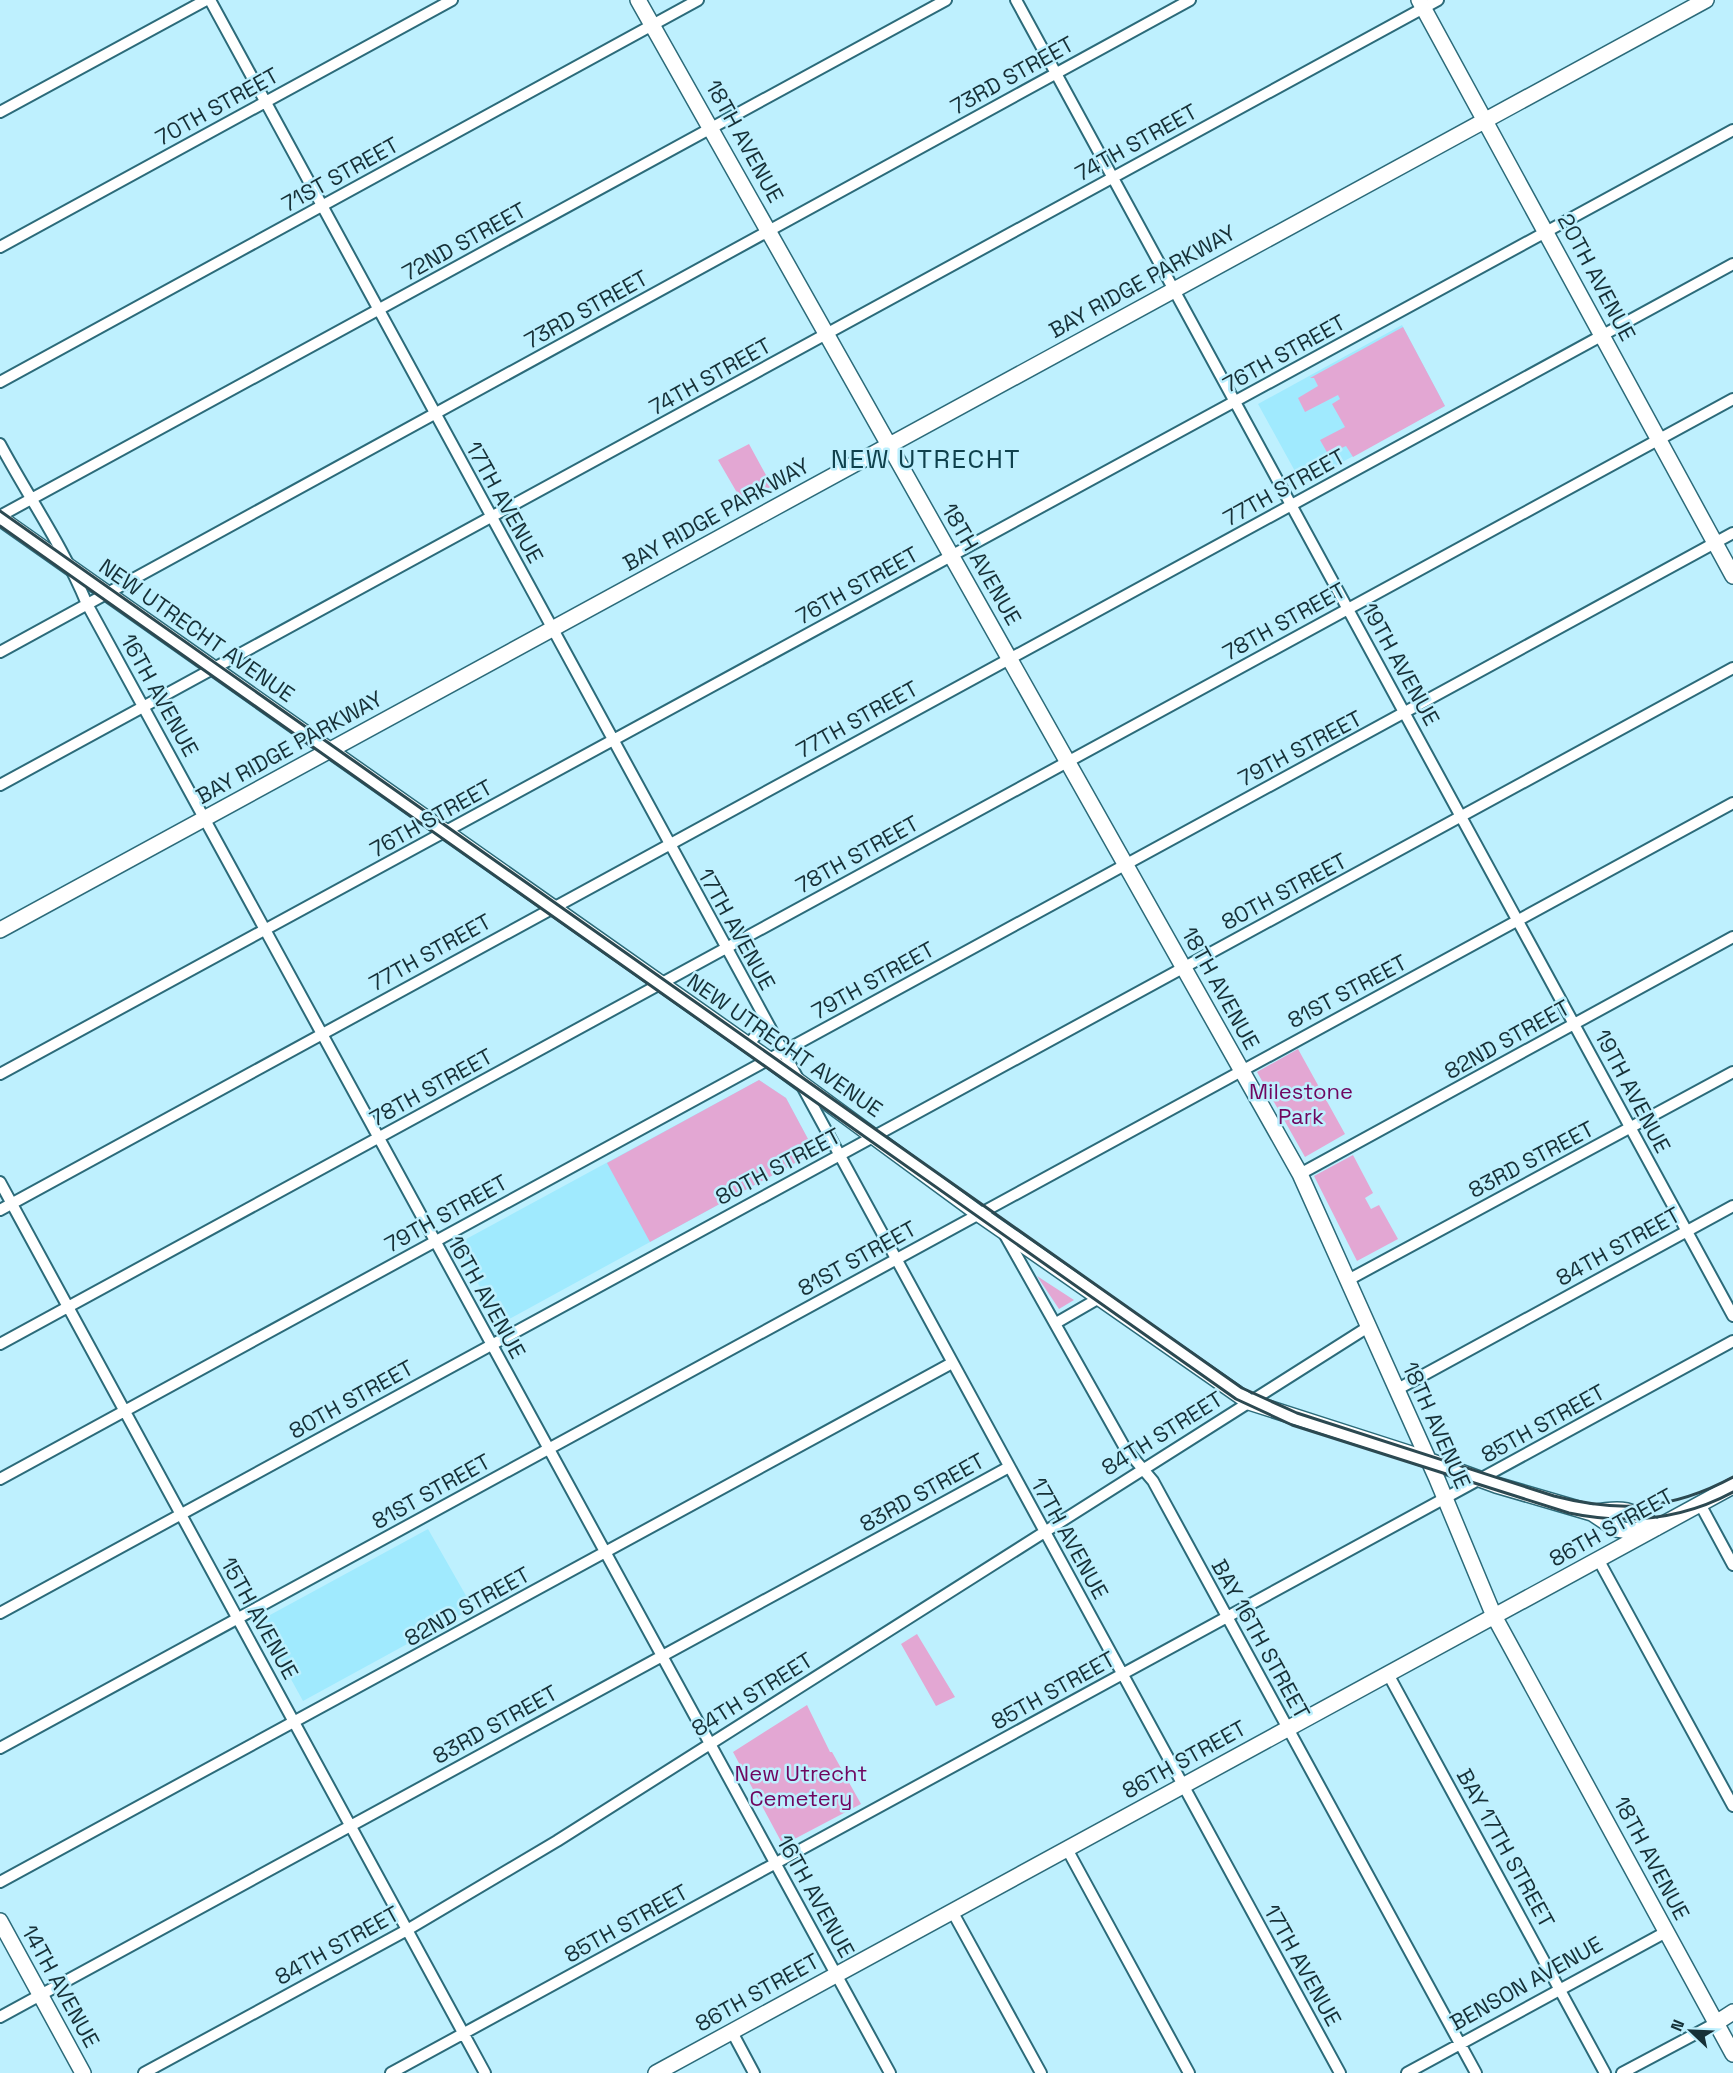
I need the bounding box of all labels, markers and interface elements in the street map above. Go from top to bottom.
street label: 73RD STREET [945,29,1079,120]
street label: 70TH STREET [150,61,284,151]
street label: 18TH AVENUE [700,75,790,207]
street label: 74TH STREET [1070,97,1202,187]
street label: 71ST STREET [277,130,404,218]
street label: 72ND STREET [397,195,531,287]
street label: 20TH AVENUE [1552,208,1642,346]
street label: BAY RIDGE PARKWAY [1044,218,1241,344]
street label: 73RD STREET [519,263,653,354]
street label: 76TH STREET [1218,308,1350,398]
street label: 74TH STREET [644,331,776,421]
street label: 17TH AVENUE [460,436,550,568]
district label: NEW UTRECHT [831,442,1021,476]
street label: 77TH STREET [1218,442,1350,532]
street label: BAY RIDGE PARKWAY [618,451,815,577]
street label: 18TH AVENUE [936,498,1028,630]
street label: 76TH STREET [791,540,923,630]
street label: NEW UTRECHT AVENUE [94,552,300,708]
street label: 78TH STREET [1218,576,1350,666]
street label: 19TH AVENUE [1356,598,1446,730]
street label: 16TH AVENUE [115,629,205,761]
street label: 77TH STREET [791,674,923,764]
street label: BAY RIDGE PARKWAY [191,684,388,810]
street label: 79TH STREET [1233,704,1367,792]
street label: 76TH STREET [365,773,497,863]
street label: 78TH STREET [791,809,923,899]
street label: 80TH STREET [1216,846,1352,936]
street label: 17TH AVENUE [692,863,782,995]
street label: 77TH STREET [364,907,496,997]
street label: 18TH AVENUE [1176,922,1266,1054]
street label: 79TH STREET [807,935,939,1025]
street label: 81ST STREET [1283,948,1411,1034]
street label: NEW UTRECHT AVENUE [682,967,888,1123]
street label: 82ND STREET [1439,993,1575,1085]
street label: 19TH AVENUE [1589,1024,1677,1158]
street label: 78TH STREET [365,1042,497,1132]
park label: Milestone Park [1249,1077,1353,1130]
street label: 83RD STREET [1463,1114,1599,1204]
street label: 80TH STREET [710,1121,846,1211]
street label: 79TH STREET [380,1168,512,1258]
street label: 84TH STREET [1551,1200,1685,1292]
street label: 81ST STREET [793,1214,921,1302]
street label: 16TH AVENUE [442,1231,532,1363]
street label: 80TH STREET [284,1353,418,1445]
street label: 18TH AVENUE [1397,1357,1477,1493]
street label: 85TH STREET [1476,1377,1610,1469]
street label: 84TH STREET [1096,1385,1228,1481]
street label: 83RD STREET [855,1446,989,1538]
street label: 81ST STREET [367,1447,495,1535]
street label: 17TH AVENUE [1025,1472,1115,1604]
street label: 86TH STREET [1544,1481,1678,1573]
street label: 15TH AVENUE [215,1552,305,1684]
street label: BAY 16TH STREET [1205,1554,1317,1724]
street label: 82ND STREET [399,1560,535,1652]
street label: 85TH STREET [986,1644,1120,1736]
street label: 84TH STREET [686,1646,818,1742]
street label: 83RD STREET [428,1678,562,1770]
street label: 86TH STREET [1117,1713,1251,1805]
park label: New Utrecht Cemetery [735,1759,867,1812]
street label: BAY 17TH STREET [1451,1764,1561,1932]
street label: 18TH AVENUE [1608,1791,1696,1925]
street label: 16TH AVENUE [771,1830,861,1962]
street label: 85TH STREET [559,1877,693,1969]
street label: 84TH STREET [270,1899,404,1991]
street label: 17TH AVENUE [1258,1899,1348,2031]
street label: 14TH AVENUE [16,1920,106,2052]
street label: BENSON AVENUE [1445,1930,1607,2036]
street label: 86TH STREET [690,1946,824,2038]
north arrow [1661,2001,1721,2061]
text: N [1666,2016,1689,2034]

